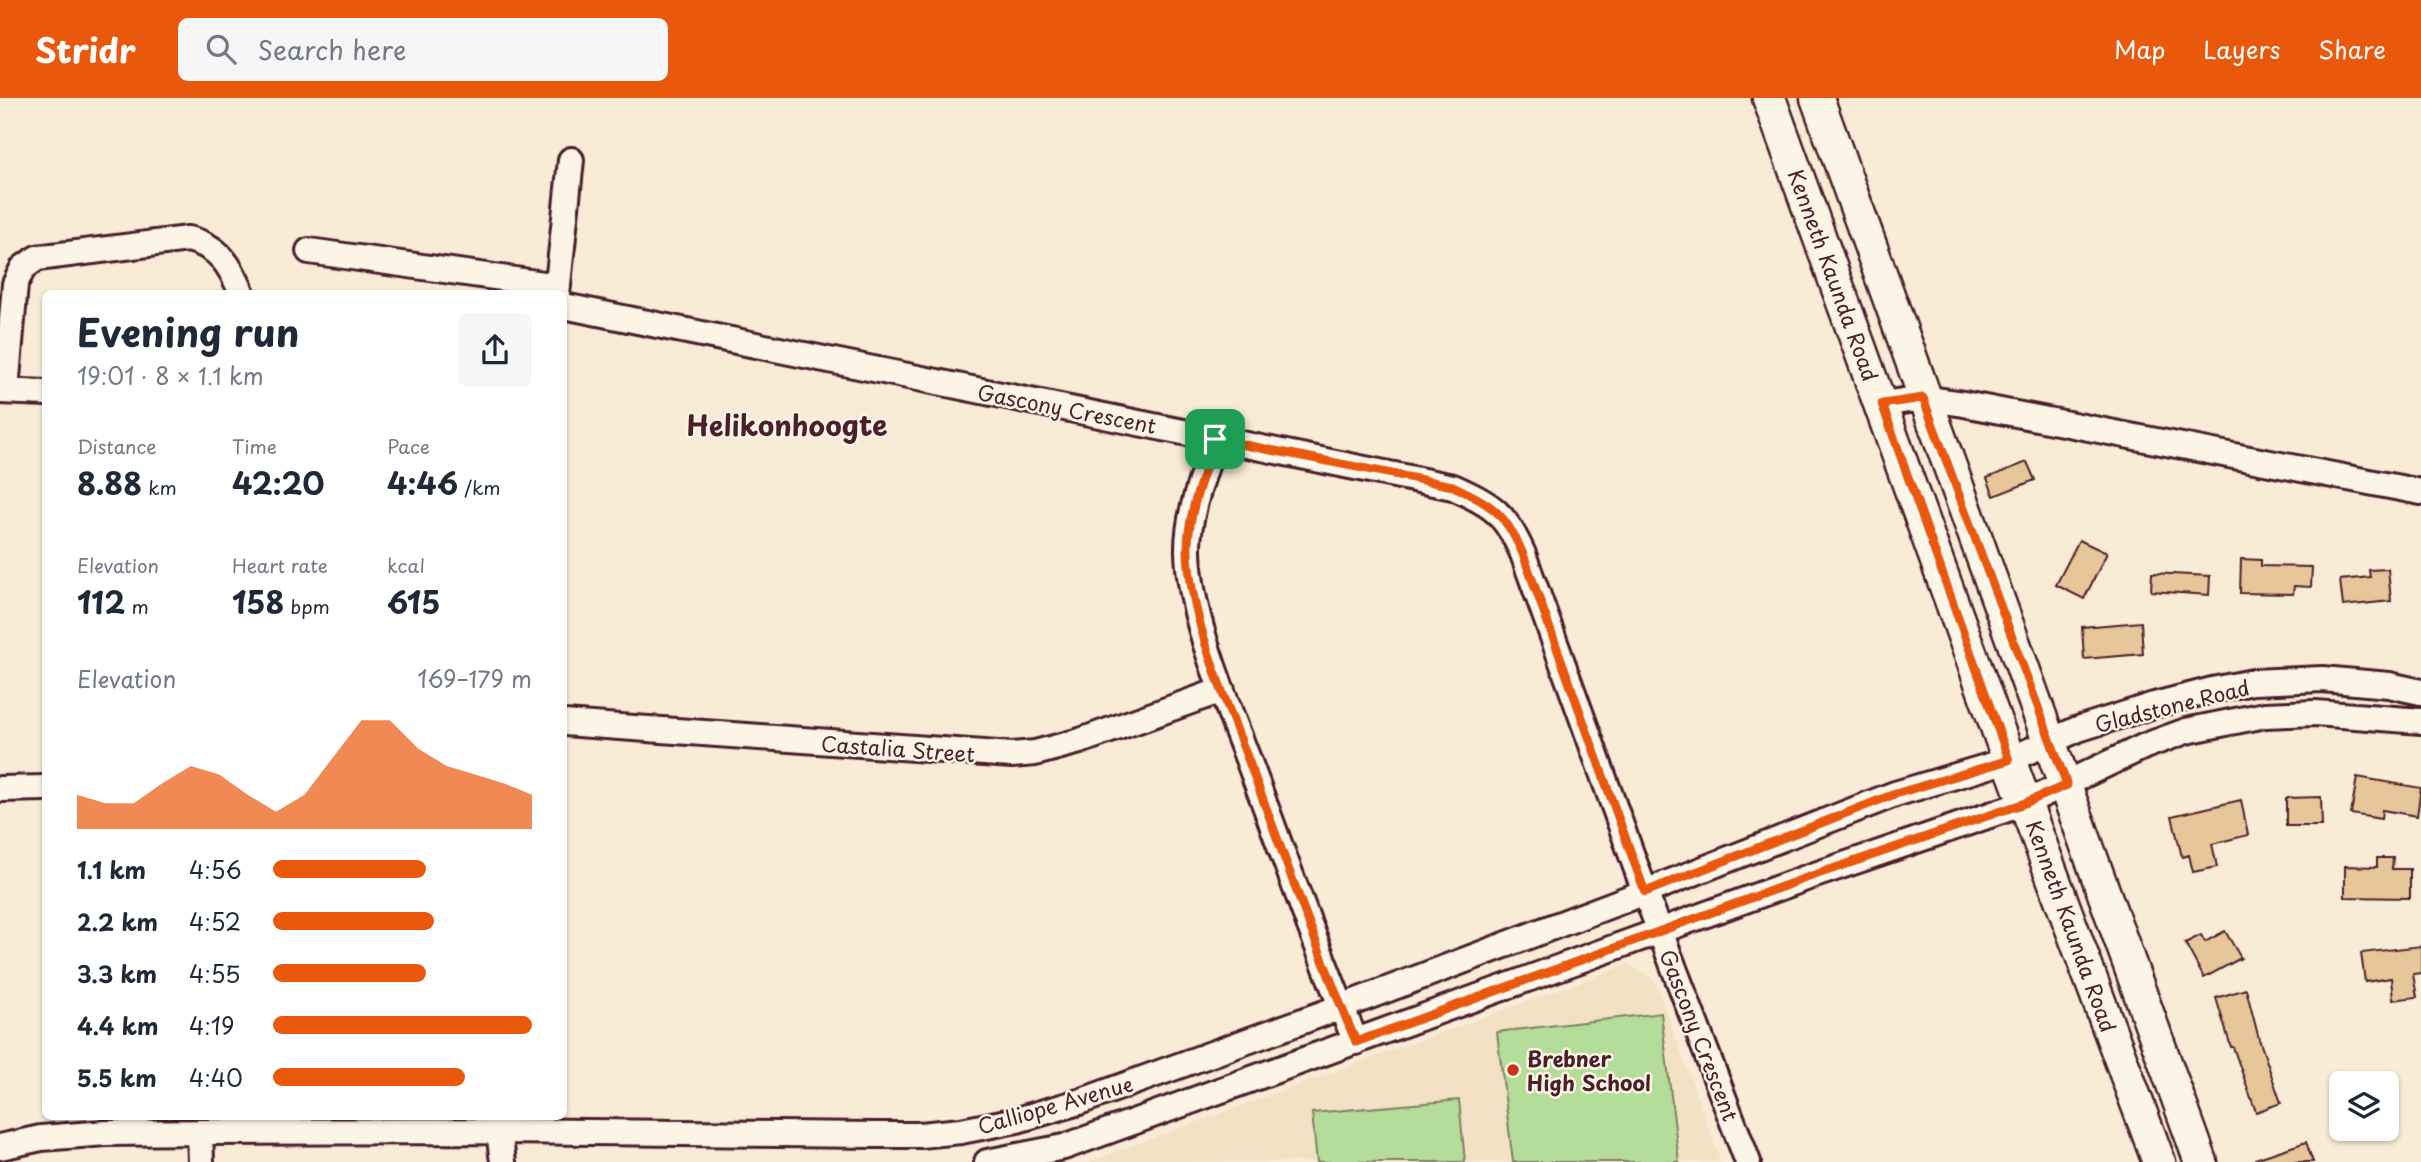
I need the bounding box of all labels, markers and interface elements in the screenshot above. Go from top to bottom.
search box [178,18,668,81]
text: Stridr [35,24,136,74]
icon: search [202,30,240,68]
text: Search here [258,30,406,69]
text: Map [2114,31,2165,67]
text: Layers [2203,31,2280,67]
text: Share [2318,31,2386,67]
street label: Kenneth Kaunda Road [1781,164,1887,386]
text: Evening run [77,303,299,360]
button: share [458,313,532,387]
text: 19:01 · 8 × 1.1 km [77,358,264,393]
street label: Gascony Crescent [975,375,1159,441]
district label: Helikonhoogte [687,403,887,446]
pin [1185,409,1245,469]
icon: arrive [1196,420,1234,458]
text: Distance [77,432,157,460]
text: Time [232,432,277,460]
text: Pace [387,432,430,460]
text: 8.88 [77,460,142,505]
text: 42:20 [232,460,325,505]
text: 4:46 [387,460,458,505]
text: km [142,473,177,501]
text: /km [458,473,501,501]
text: Elevation [77,551,159,579]
text: Heart rate [232,551,328,579]
text: kcal [387,551,425,579]
text: 112 [77,579,125,624]
text: 158 [232,579,284,624]
text: 615 [387,579,440,624]
text: m [125,592,149,620]
text: bpm [284,592,330,620]
text: Elevation [77,661,176,696]
text: 169–179 m [417,661,532,696]
street label: Gladstone Road [2091,670,2253,740]
street label: Castalia Street [820,727,976,769]
street label: Kenneth Kaunda Road [2019,815,2125,1037]
text: 1.1 km [77,852,146,887]
text: 4:56 [189,852,242,887]
text: 2.2 km [77,904,158,939]
text: 4:52 [189,904,241,939]
street label: Gascony Crescent [1653,945,1747,1125]
text: 3.3 km [77,956,157,991]
text: 4:55 [189,956,240,991]
text: 4.4 km [77,1008,158,1043]
text: 4:19 [189,1008,235,1043]
place label: Brebner High School [1527,1042,1651,1098]
text: 5.5 km [77,1060,157,1095]
text: 4:40 [189,1060,243,1095]
marker: Brebner High School [1505,1062,1521,1078]
street label: Calliope Avenue [974,1067,1136,1141]
map controls [2329,1071,2399,1141]
button: layers [2329,1071,2399,1141]

